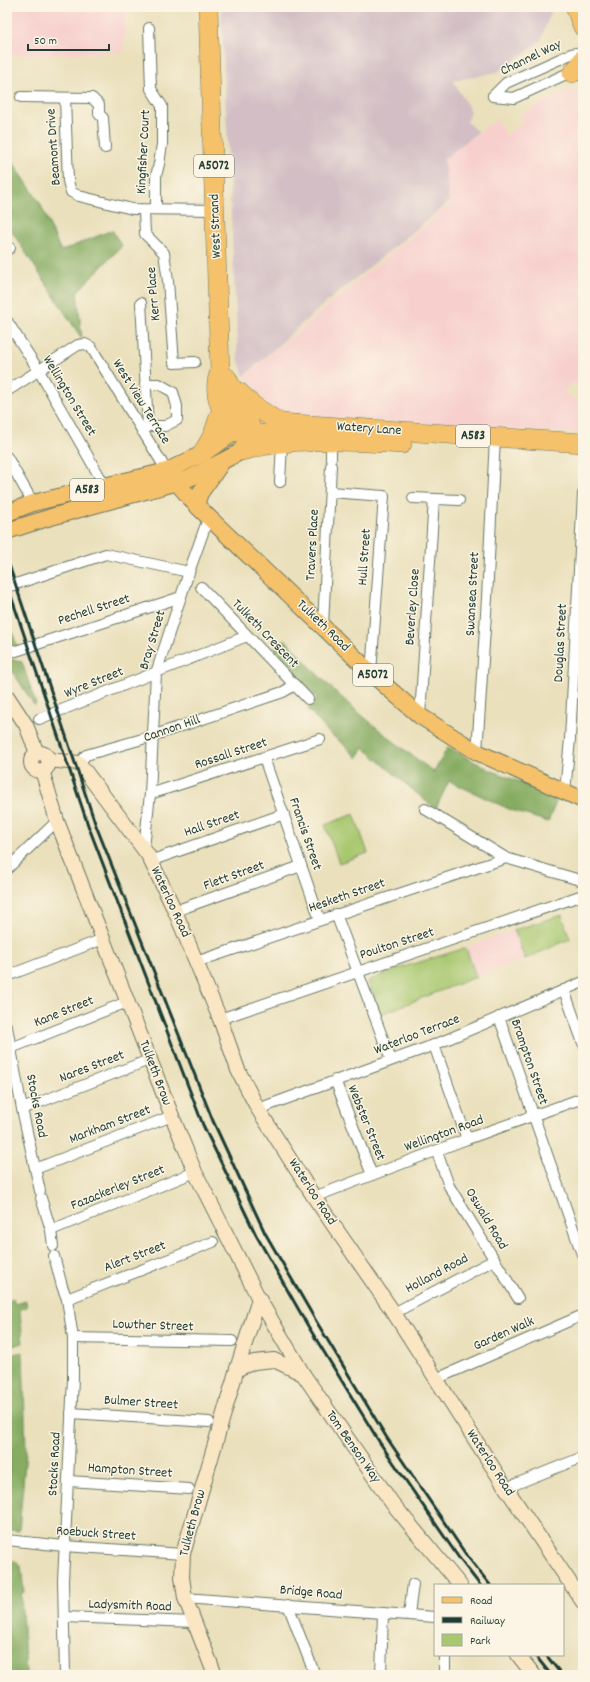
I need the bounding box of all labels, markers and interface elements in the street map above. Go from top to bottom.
scale bar [28,26,109,52]
text: 50 m [34,33,57,50]
street label: Channel Way [497,34,565,81]
street label: Beamont Drive [41,108,67,186]
street label: Kingfisher Court [132,109,156,195]
road number: A5072 [194,155,234,177]
street label: West Strand [205,193,227,259]
street label: Kerr Place [142,266,166,322]
street label: Wellington Street [37,352,101,440]
street label: West View Terrace [107,356,175,448]
street label: Watery Lane [336,417,402,441]
road number: A583 [456,425,490,447]
road number: A583 [70,479,104,501]
street label: Travers Place [301,509,325,581]
street label: Hull Street [353,528,377,586]
street label: Swansea Street [461,551,485,637]
street label: Beverley Close [400,568,426,646]
street label: Pechell Street [55,589,133,631]
street label: Tulketh Crescent [227,595,303,673]
street label: Tulketh Road [292,595,354,657]
street label: Douglas Street [549,603,573,683]
street label: Bray Street [134,608,172,672]
street label: Wyre Street [61,662,127,704]
road number: A5072 [353,664,393,686]
street label: Cannon Hill [141,710,204,748]
street label: Rossall Street [192,733,270,775]
street label: Francis Street [283,795,327,873]
street label: Hall Street [182,805,242,843]
street label: Flett Street [201,856,267,896]
street label: Waterloo Road [145,863,195,941]
street label: Hesketh Street [306,874,388,918]
street label: Poulton Street [357,923,437,965]
street label: Kane Street [31,991,97,1033]
street label: Waterloo Terrace [371,1009,463,1061]
street label: Brampton Street [505,1016,553,1108]
street label: Tulketh Brow [133,1037,177,1109]
street label: Nares Street [57,1045,127,1089]
street label: Stocks Road [20,1073,52,1139]
street label: Webster Street [342,1082,390,1164]
street label: Markham Street [66,1100,154,1150]
street label: Wellington Road [401,1110,487,1158]
street label: Waterloo Road [283,1155,341,1229]
street label: Fazackerley Street [68,1160,168,1216]
street label: Oswald Road [460,1184,512,1254]
street label: Alert Street [101,1236,169,1278]
street label: Holland Road [402,1249,472,1299]
street label: Garden Walk [470,1312,538,1356]
street label: Lowther Street [112,1315,194,1337]
street label: Bulmer Street [103,1390,179,1416]
street label: Tom Benson Way [321,1407,386,1488]
street label: Waterloo Road [461,1426,519,1500]
street label: Stocks Road [43,1431,67,1497]
street label: Hampton Street [87,1458,173,1484]
street label: Tulketh Brow [174,1487,212,1559]
street label: Roebuck Street [55,1521,137,1547]
street label: Bridge Road [279,1580,343,1606]
legend [434,1584,564,1656]
text: Road [470,1593,492,1610]
street label: Ladysmith Road [88,1595,172,1617]
text: Railway [470,1613,506,1630]
text: Park [470,1633,491,1650]

